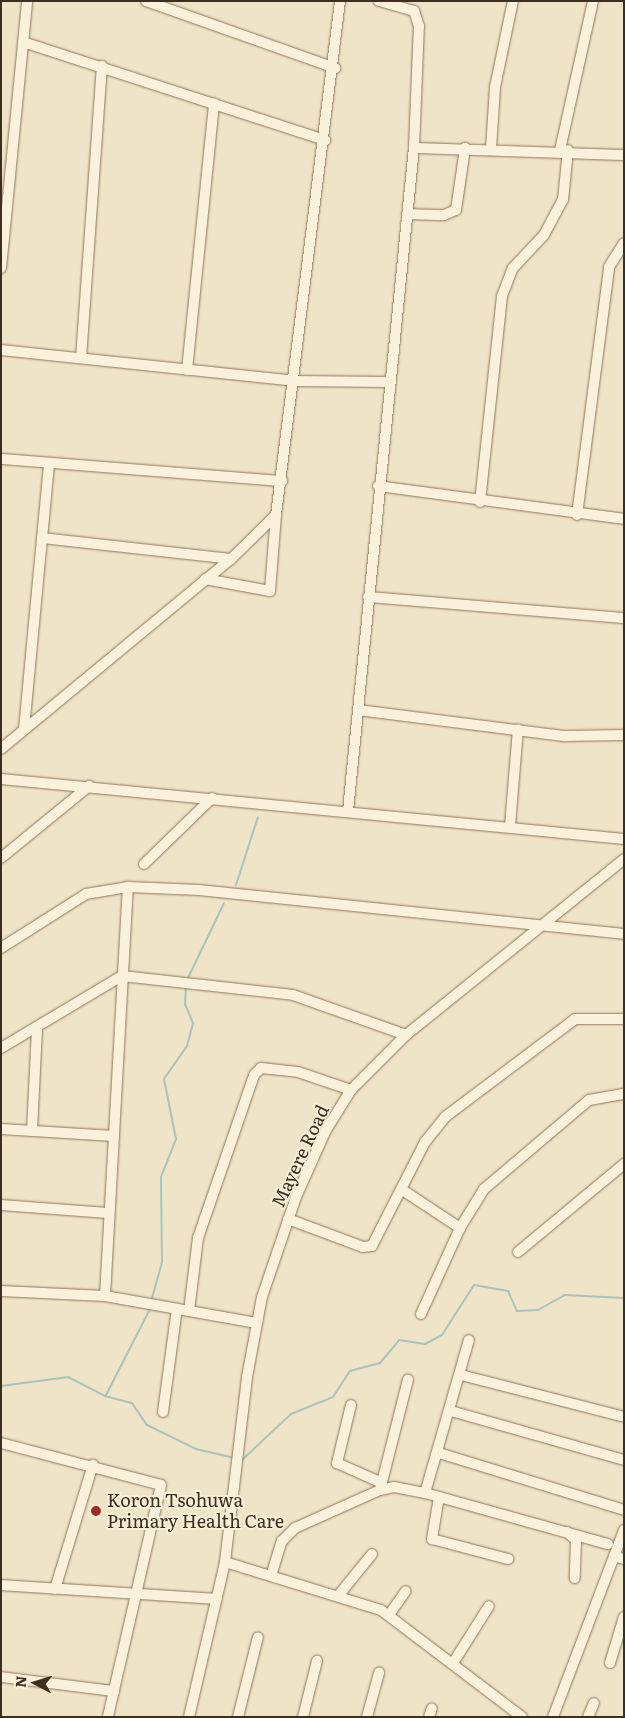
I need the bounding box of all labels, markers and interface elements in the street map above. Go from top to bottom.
street label: Mayere Road [267,1101,333,1211]
place label: Koron Tsohuwa Primary Health Care [107,1490,284,1532]
marker: Koron Tsohuwa Primary Health Care [89,1504,103,1518]
north arrow [10,1658,60,1708]
text: N [10,1675,31,1688]

